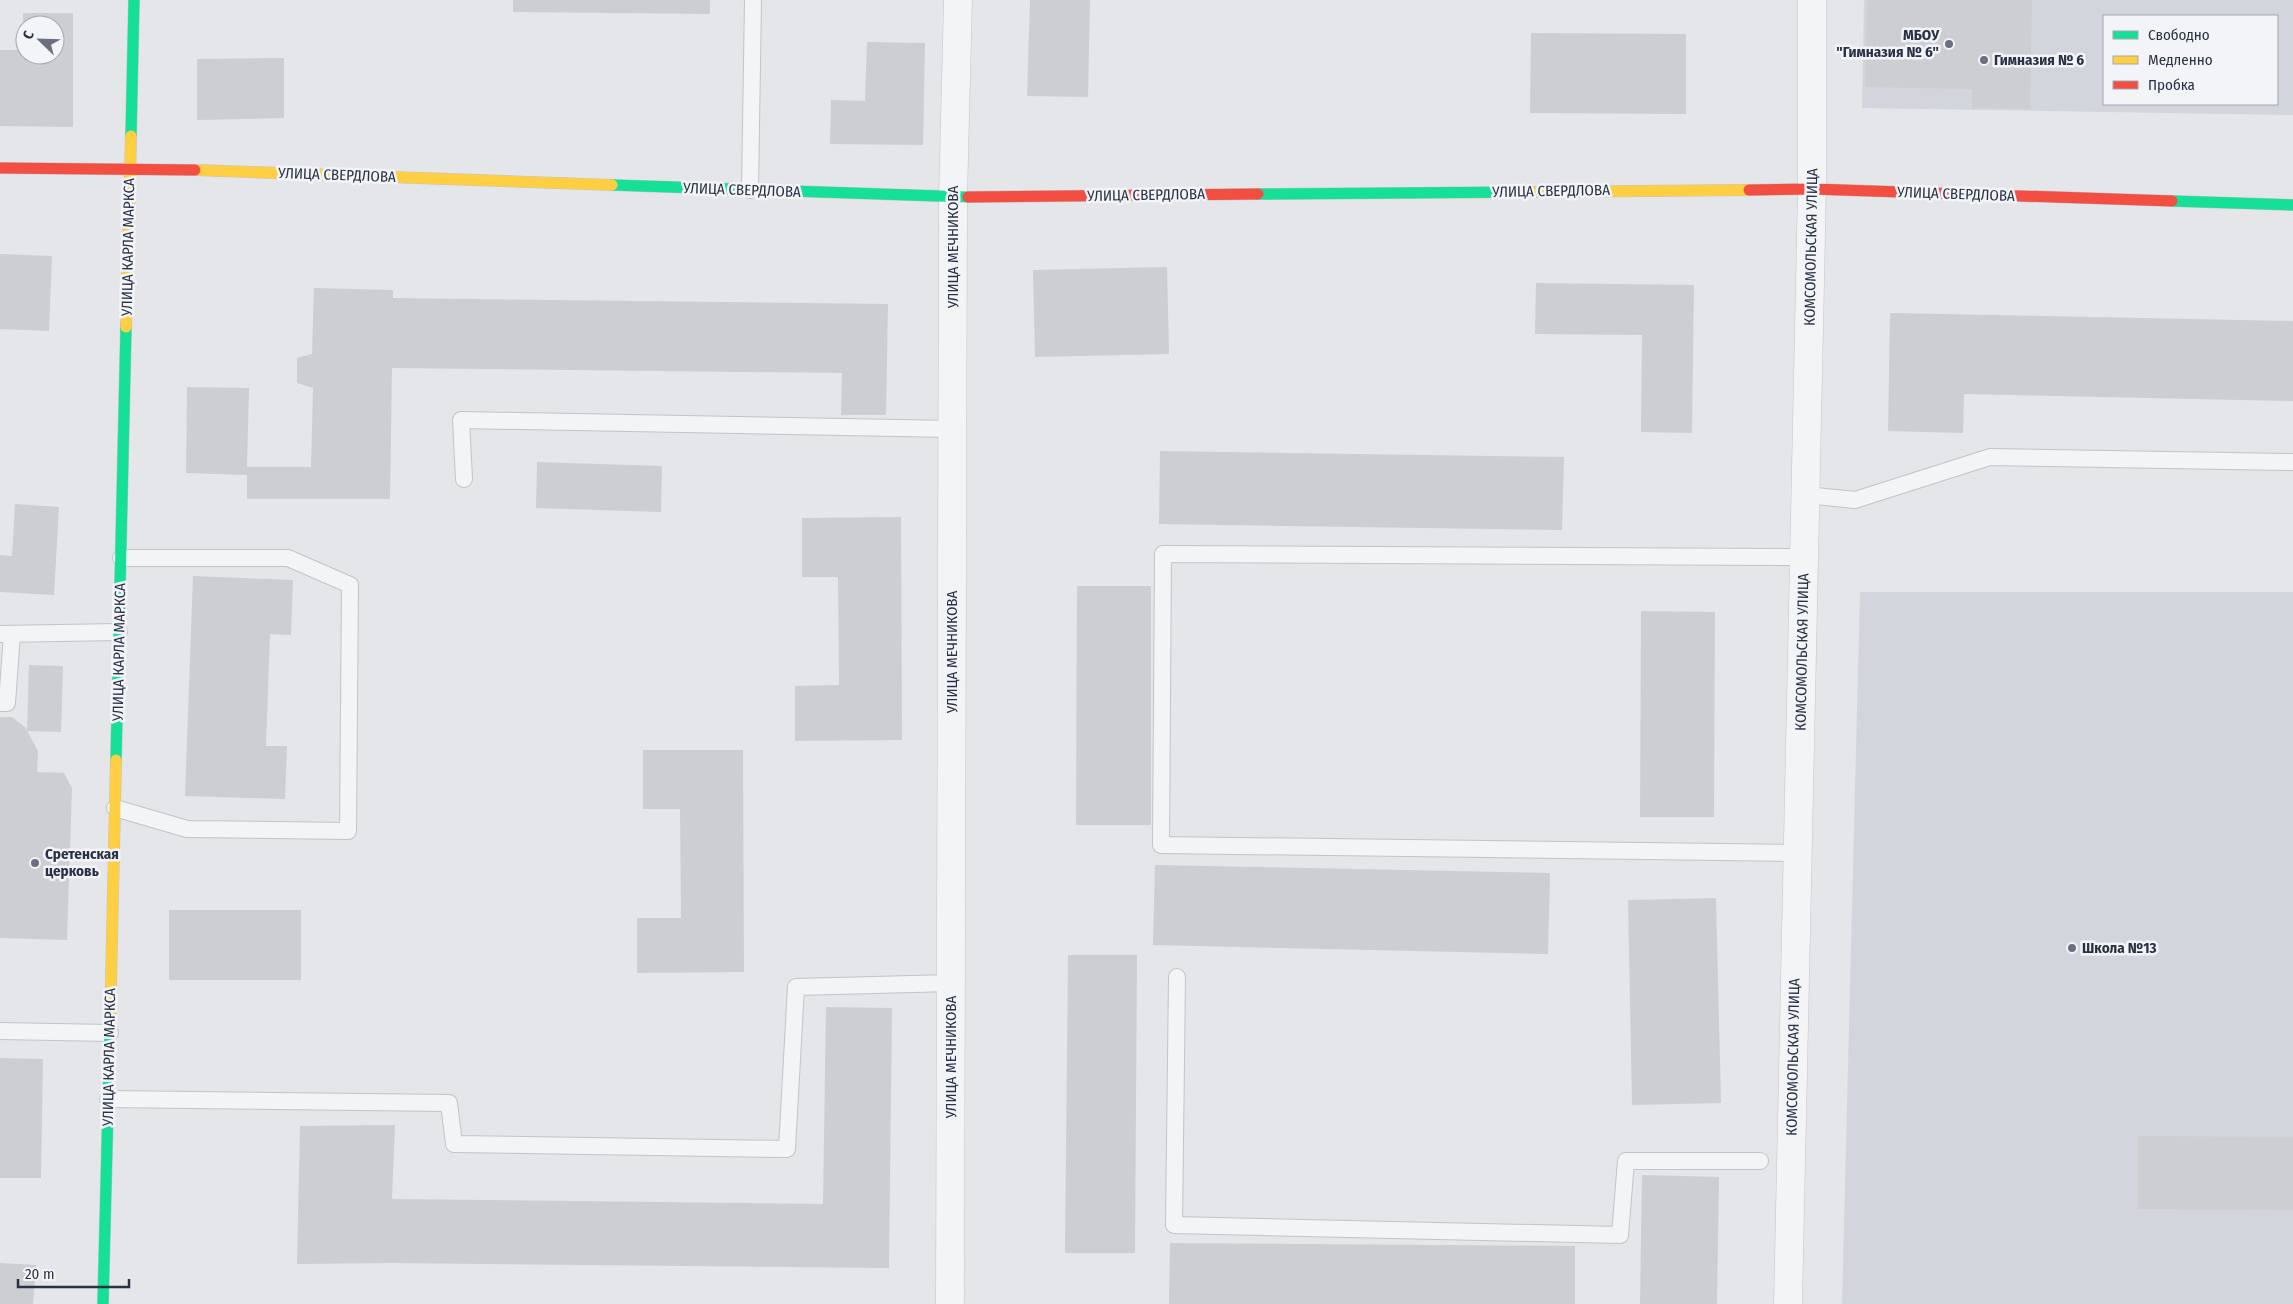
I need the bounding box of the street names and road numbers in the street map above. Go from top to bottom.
street label: УЛИЦА СВЕРДЛОВА [277,164,396,186]
street label: КОМСОМОЛЬСКАЯ УЛИЦА [1801,168,1821,326]
street label: УЛИЦА КАРЛА МАРКСА [118,178,138,317]
street label: УЛИЦА СВЕРДЛОВА [682,179,801,201]
street label: УЛИЦА СВЕРДЛОВА [1491,181,1610,201]
street label: УЛИЦА СВЕРДЛОВА [1896,183,2015,205]
street label: УЛИЦА СВЕРДЛОВА [1086,185,1205,205]
street label: УЛИЦА МЕЧНИКОВА [944,186,962,309]
street label: КОМСОМОЛЬСКАЯ УЛИЦА [1792,573,1812,731]
street label: УЛИЦА КАРЛА МАРКСА [109,583,129,722]
street label: УЛИЦА МЕЧНИКОВА [943,591,961,714]
street label: КОМСОМОЛЬСКАЯ УЛИЦА [1783,978,1803,1136]
street label: УЛИЦА КАРЛА МАРКСА [99,988,119,1127]
street label: УЛИЦА МЕЧНИКОВА [942,996,960,1119]

